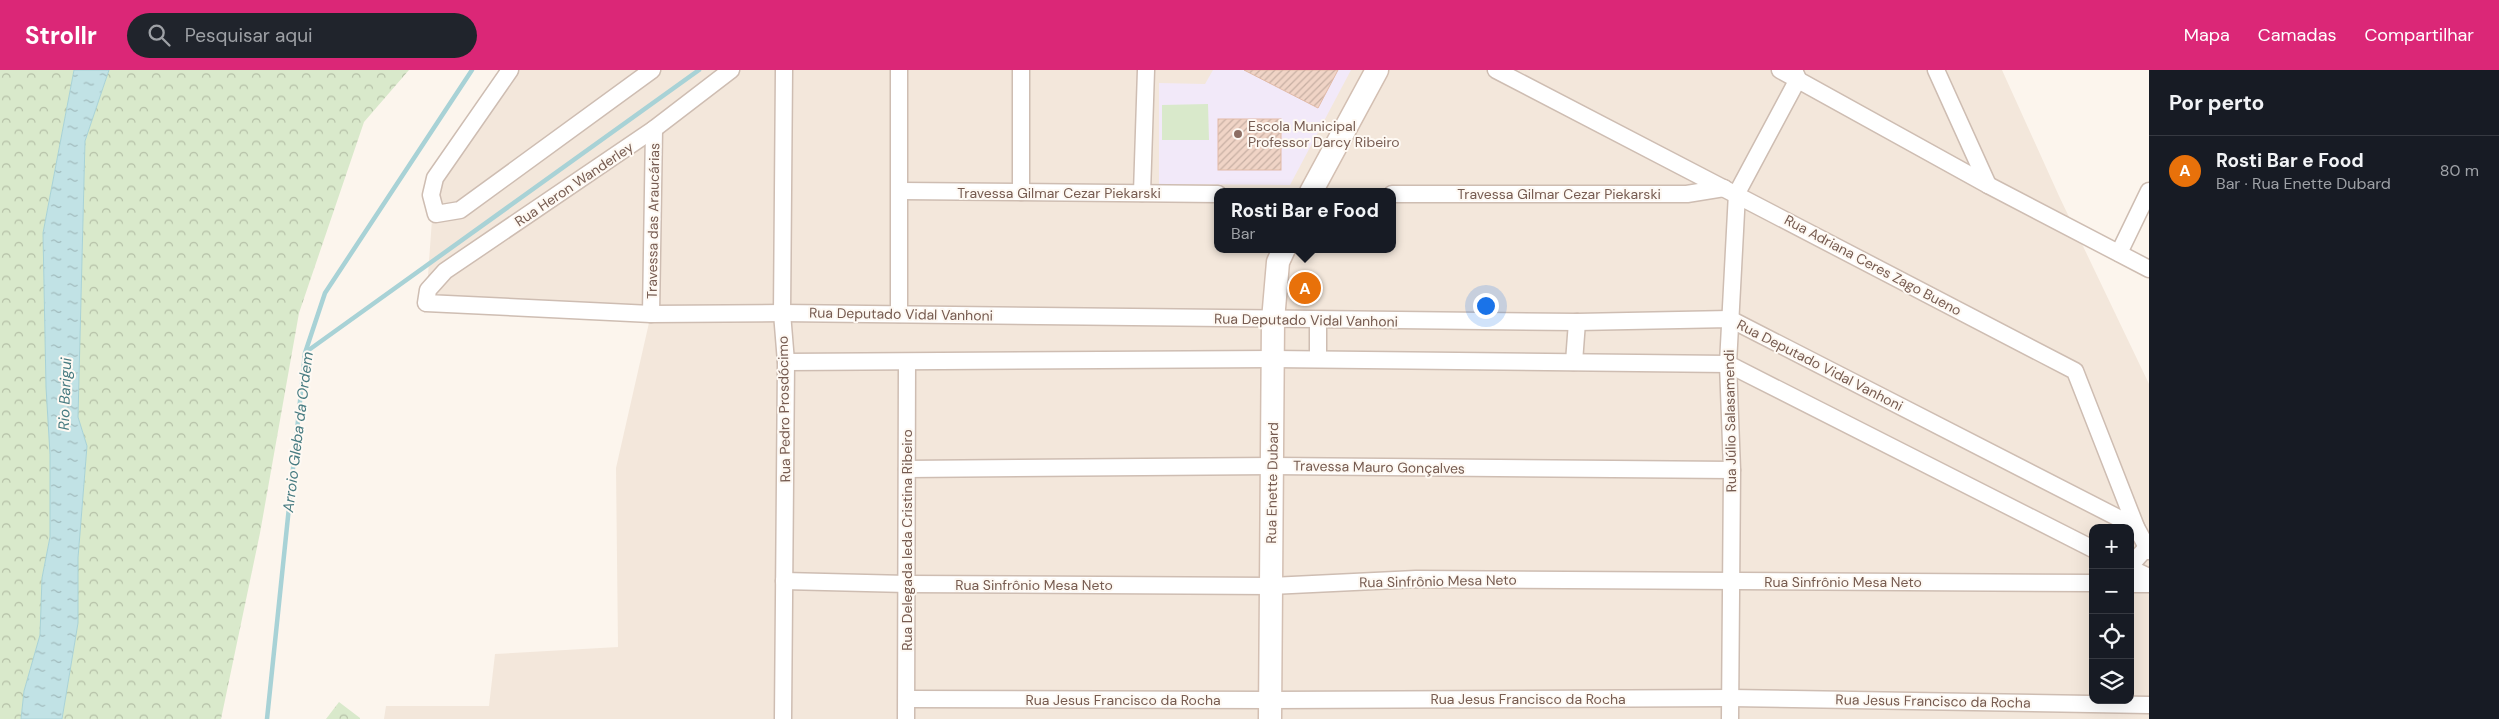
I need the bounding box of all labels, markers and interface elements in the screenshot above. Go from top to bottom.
search box [127,13,477,58]
text: Strollr [25,20,97,51]
icon: search [145,21,173,49]
text: Pesquisar aqui [185,23,313,48]
text: Mapa [2184,23,2230,47]
text: Camadas [2258,23,2336,47]
text: Compartilhar [2364,23,2474,47]
text: Por perto [2169,89,2264,117]
place label: Escola Municipal Professor Darcy Ribeiro [1248,117,1400,151]
marker: Escola Municipal Professor Darcy Ribeiro [1232,128,1244,140]
street label: Rua Heron Wanderley [511,138,637,230]
street label: Travessa das Araucárias [643,143,663,299]
text: Rosti Bar e Food [2216,148,2364,173]
text: A [2179,160,2191,181]
text: 80 m [2440,160,2479,181]
text: Bar · Rua Enette Dubard [2216,173,2391,194]
street label: Travessa Gilmar Cezar Piekarski [957,184,1161,202]
street label: Travessa Gilmar Cezar Piekarski [1457,185,1661,203]
popup [1214,188,1396,253]
text: Rosti Bar e Food [1231,198,1379,223]
street label: Rua Adriana Ceres Zago Bueno [1781,211,1965,319]
text: Bar [1231,223,1255,244]
pin: A [1289,269,1321,307]
your location [1473,293,1499,319]
street label: Rua Deputado Vidal Vanhoni [809,303,993,325]
street label: Rua Deputado Vidal Vanhoni [1214,309,1398,331]
street label: Rua Deputado Vidal Vanhoni [1734,315,1906,415]
street label: Rua Pedro Prosdócimo [774,336,794,482]
street label: Rua Júlio Salasamendi [1720,349,1740,493]
water label: Arroio Gleba da Ordem [278,351,318,514]
water label: Rio Barigui [54,357,76,431]
street label: Rua Enette Dubard [1262,422,1282,544]
street label: Rua Delegada Ieda Cristina Ribeiro [898,429,916,651]
street label: Travessa Mauro Gonçalves [1293,457,1465,477]
map controls [2089,524,2134,704]
button: + [2089,524,2134,569]
button: − [2089,569,2134,614]
street label: Rua Sinfrônio Mesa Neto [1359,571,1517,591]
street label: Rua Sinfrônio Mesa Neto [1764,573,1922,591]
street label: Rua Sinfrônio Mesa Neto [955,576,1113,594]
button: locate [2089,614,2134,659]
button: layers [2089,659,2134,704]
street label: Rua Jesus Francisco da Rocha [1430,690,1626,708]
street label: Rua Jesus Francisco da Rocha [1835,690,2031,712]
street label: Rua Jesus Francisco da Rocha [1025,691,1221,709]

